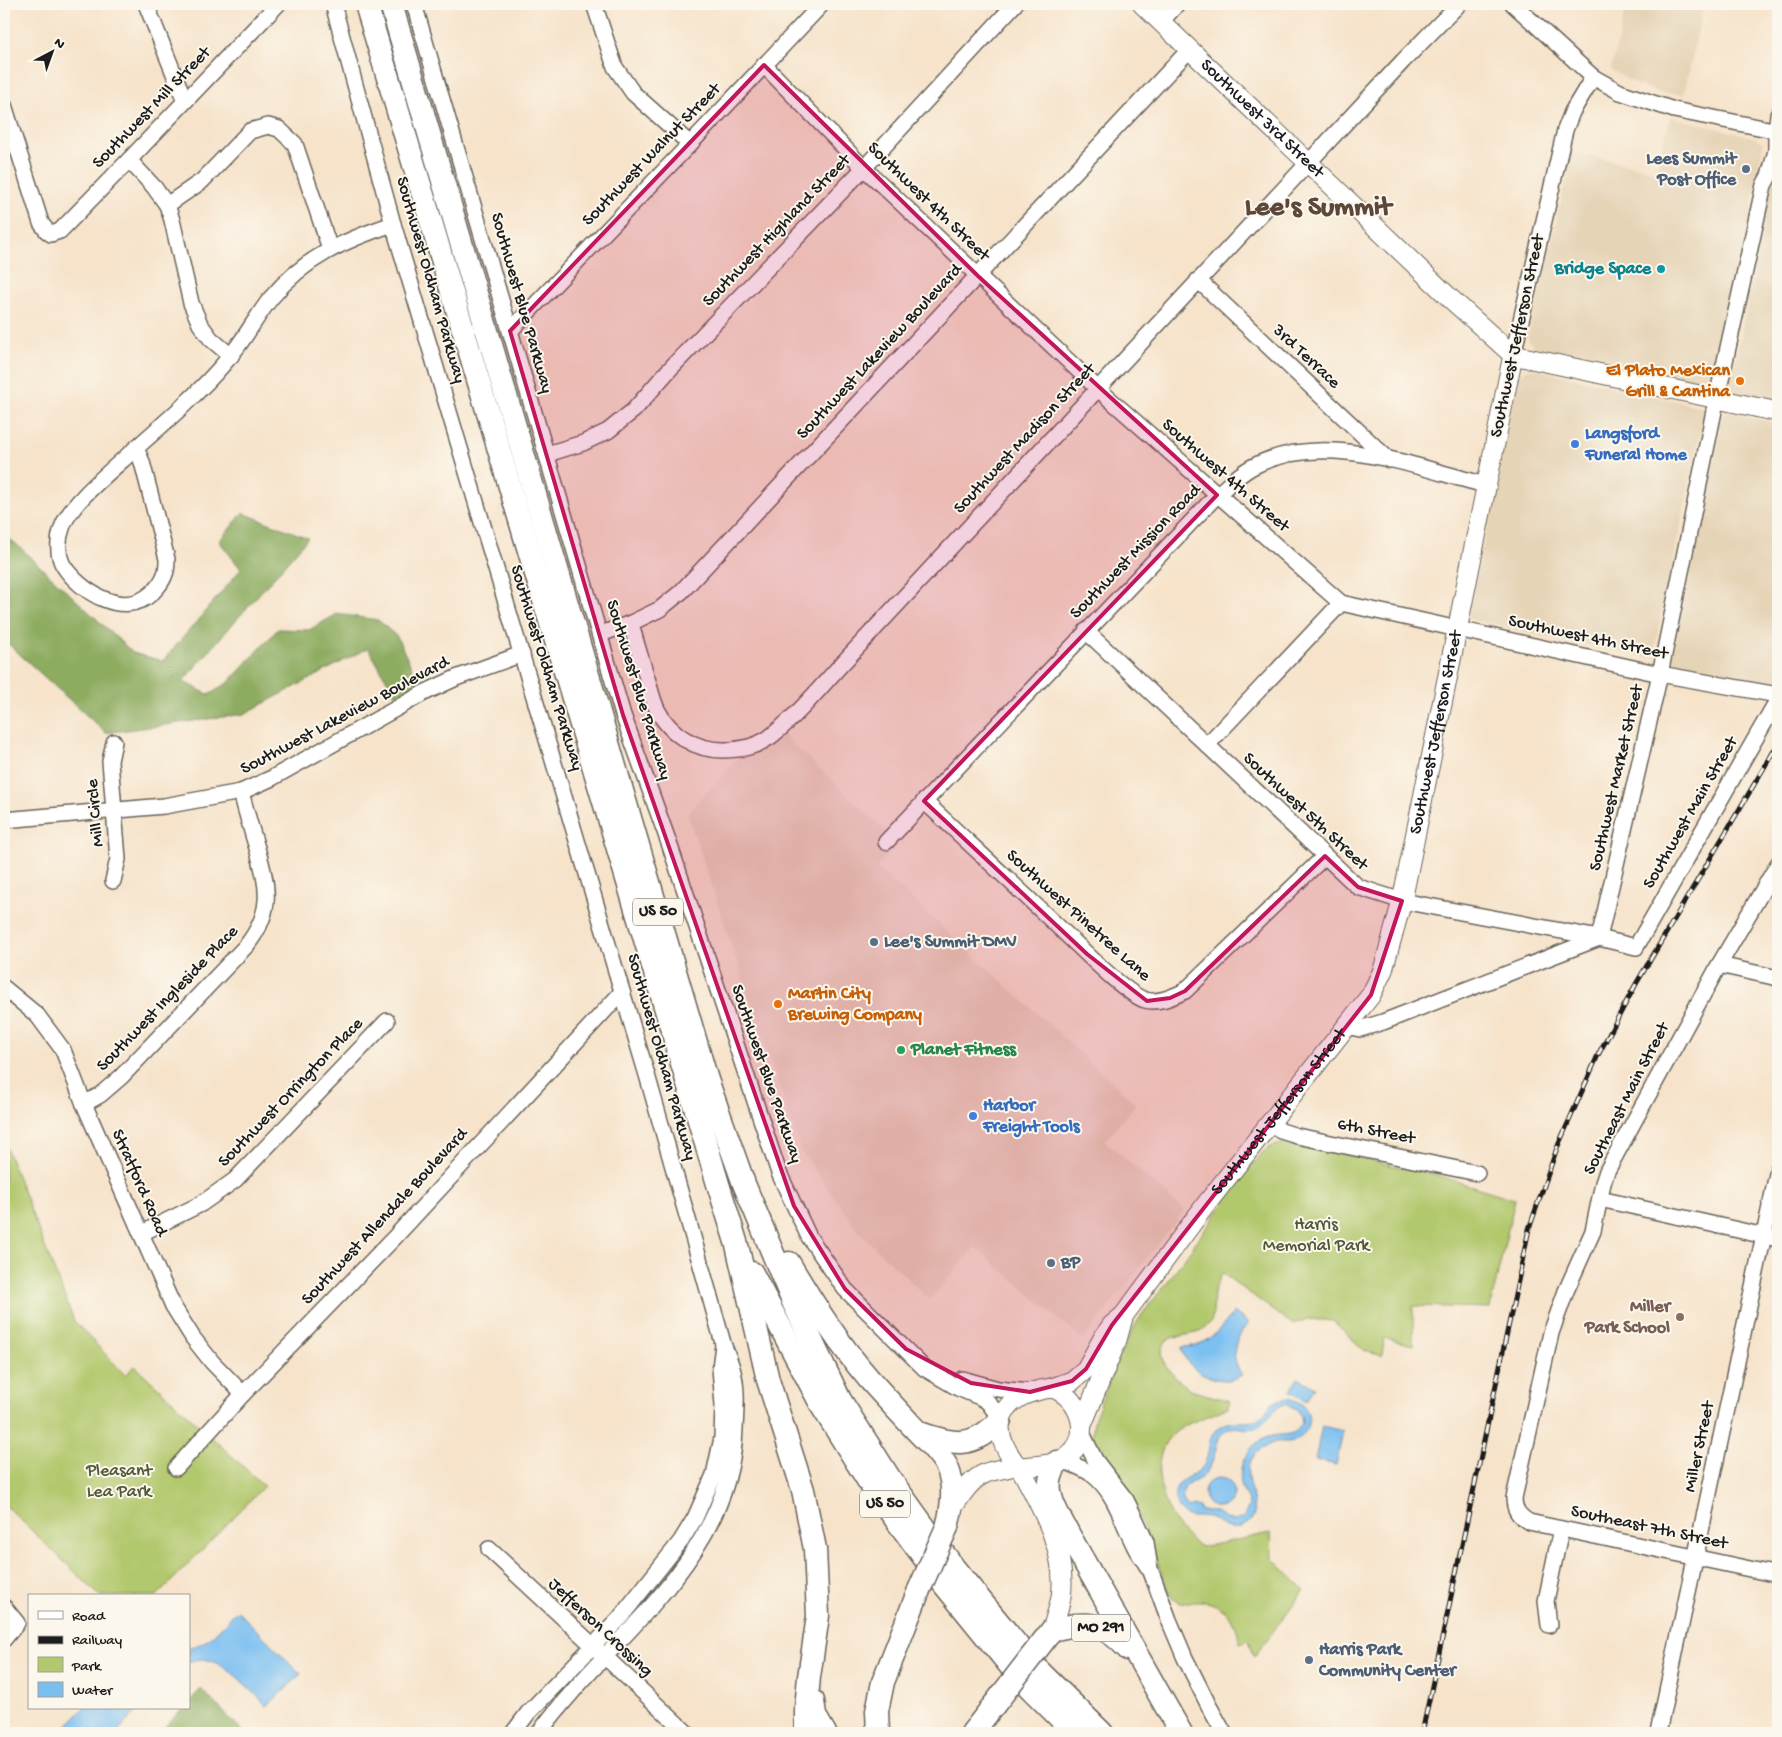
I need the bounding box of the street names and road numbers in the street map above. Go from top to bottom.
street label: Southwest Mill Street [88,42,217,173]
street label: Southwest 3rd Street [1196,55,1330,184]
street label: Southwest Walnut Street [578,78,727,231]
street label: Southwest 4th Street [862,138,995,267]
street label: Southwest Highland Street [699,149,857,312]
street label: Southwest Oldham Parkway [390,174,470,386]
street label: Southwest Blue Parkway [485,210,557,396]
street label: Southwest Jefferson Street [1486,231,1550,439]
street label: Southwest Lakeview Boulevard [793,259,968,444]
street label: 3rd Terrace [1267,320,1345,394]
street label: Southwest Madison Street [950,358,1101,519]
street label: Southwest 4th Street [1157,415,1294,538]
street label: Southwest Mission Road [1066,479,1207,624]
street label: Southwest Oldham Parkway [505,563,587,773]
street label: Southwest Blue Parkway [601,598,675,783]
street label: Southwest 4th Street [1506,611,1671,665]
street label: Southwest Jefferson Street [1405,627,1468,836]
street label: Southwest Lakeview Boulevard [237,651,454,780]
street label: Southwest Market Street [1585,681,1649,873]
street label: Southwest Main Street [1639,732,1744,893]
street label: Southwest 5th Street [1238,749,1373,877]
street label: Mill Circle [83,778,109,848]
street label: Southwest Pinetree Lane [1001,846,1155,987]
road number: US 50 [633,899,683,926]
street label: Southwest Ingleside Place [93,921,244,1076]
street label: Southwest Oldham Parkway [621,951,701,1163]
street label: Southwest Blue Parkway [726,982,806,1166]
street label: Southwest Orrington Place [214,1013,368,1172]
street label: Southeast Main Street [1580,1018,1675,1179]
street label: Southwest Jefferson Street [1207,1023,1352,1200]
street label: 6th Street [1336,1114,1418,1150]
street label: Southwest Allendale Boulevard [297,1123,474,1310]
street label: Stratford Road [106,1126,173,1241]
street label: Miller Street [1680,1398,1720,1494]
road number: US 50 [860,1490,910,1518]
street label: Southeast 7th Street [1569,1501,1731,1555]
street label: Jefferson Crossing [543,1574,657,1682]
road number: MO 291 [1072,1615,1130,1642]

